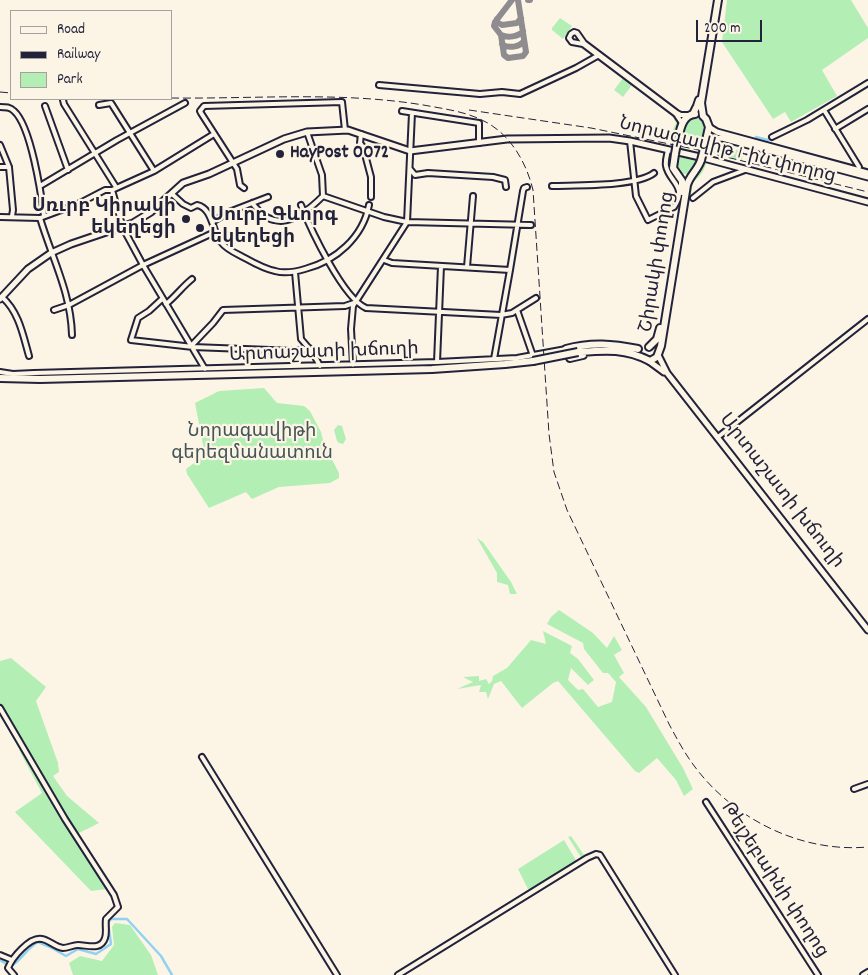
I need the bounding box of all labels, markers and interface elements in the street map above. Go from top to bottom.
legend [10,10,172,100]
scale bar [698,10,764,42]
text: 200 m [704,18,741,40]
text: Road [57,19,85,41]
text: Railway [57,44,100,66]
text: Park [57,69,83,91]
street label: Նորագավիթ 1-ին փողոց [616,114,838,190]
place label: HayPost 0072 [290,143,389,165]
marker: HayPost 0072 [274,148,286,160]
street label: Շիրակի փողոց [637,190,681,334]
place label: Սռւրբ Կիրակի եկեղեցի [32,197,176,241]
place label: Սուրբ Գևորգ եկեղեցի [210,206,338,250]
marker: Սռւրբ Կիրակի եկեղեցի [180,213,192,225]
marker: Սուրբ Գևորգ եկեղեցի [194,222,206,234]
street label: Արտաշատի խճուղի [229,339,419,369]
street label: Արտաշատի խճուղի [713,410,847,574]
park label: Նորագավիթի գերեզմանատուն [171,422,333,466]
street label: Թեյշեբաինի փողոց [714,799,832,963]

